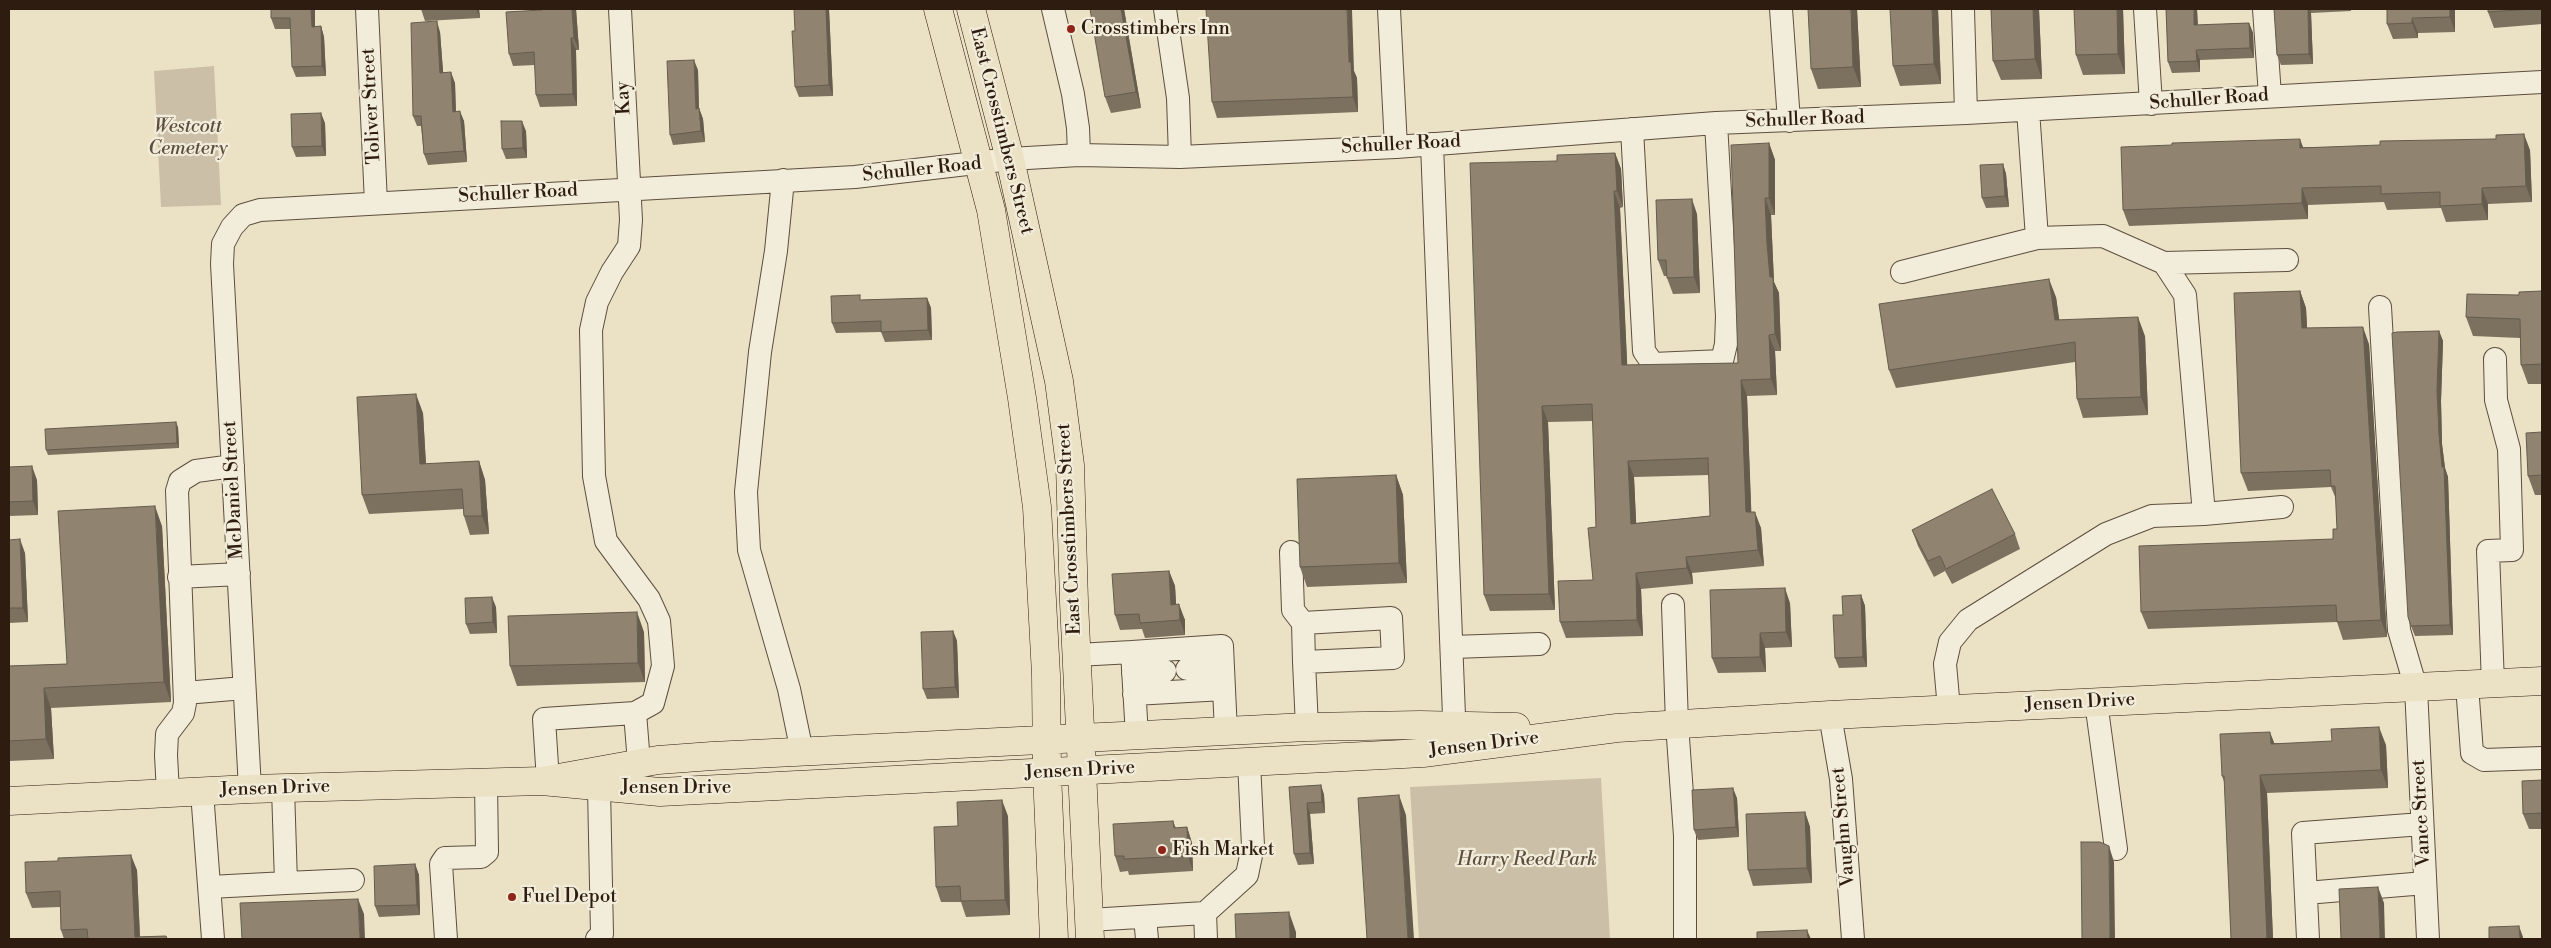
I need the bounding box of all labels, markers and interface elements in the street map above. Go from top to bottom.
place label: Crosstimbers Inn [1081,18,1230,40]
marker: Crosstimbers Inn [1065,23,1077,35]
street label: East Crosstimbers Street [964,25,1038,237]
street label: Toliver Street [358,47,386,165]
street label: Kay [612,81,636,115]
street label: Schuller Road [2149,84,2269,116]
street label: Schuller Road [1745,107,1865,133]
park label: Westcott Cemetery [148,116,228,160]
street label: Schuller Road [1341,130,1461,160]
street label: Schuller Road [861,152,983,188]
street label: Schuller Road [458,179,578,209]
street label: McDaniel Street [219,420,249,560]
street label: East Crosstimbers Street [1053,422,1087,636]
street label: Jensen Drive [2024,689,2136,717]
street label: Jensen Drive [1428,727,1540,763]
street label: Jensen Drive [1024,757,1136,785]
street label: Vance Street [2408,759,2436,867]
street label: Vaughn Street [1827,766,1861,888]
street label: Jensen Drive [219,776,331,802]
street label: Jensen Drive [621,777,731,799]
place label: Fish Market [1172,839,1275,861]
marker: Fish Market [1156,844,1168,856]
park label: Harry Reed Park [1457,849,1597,871]
place label: Fuel Depot [522,886,617,908]
marker: Fuel Depot [506,891,518,903]

